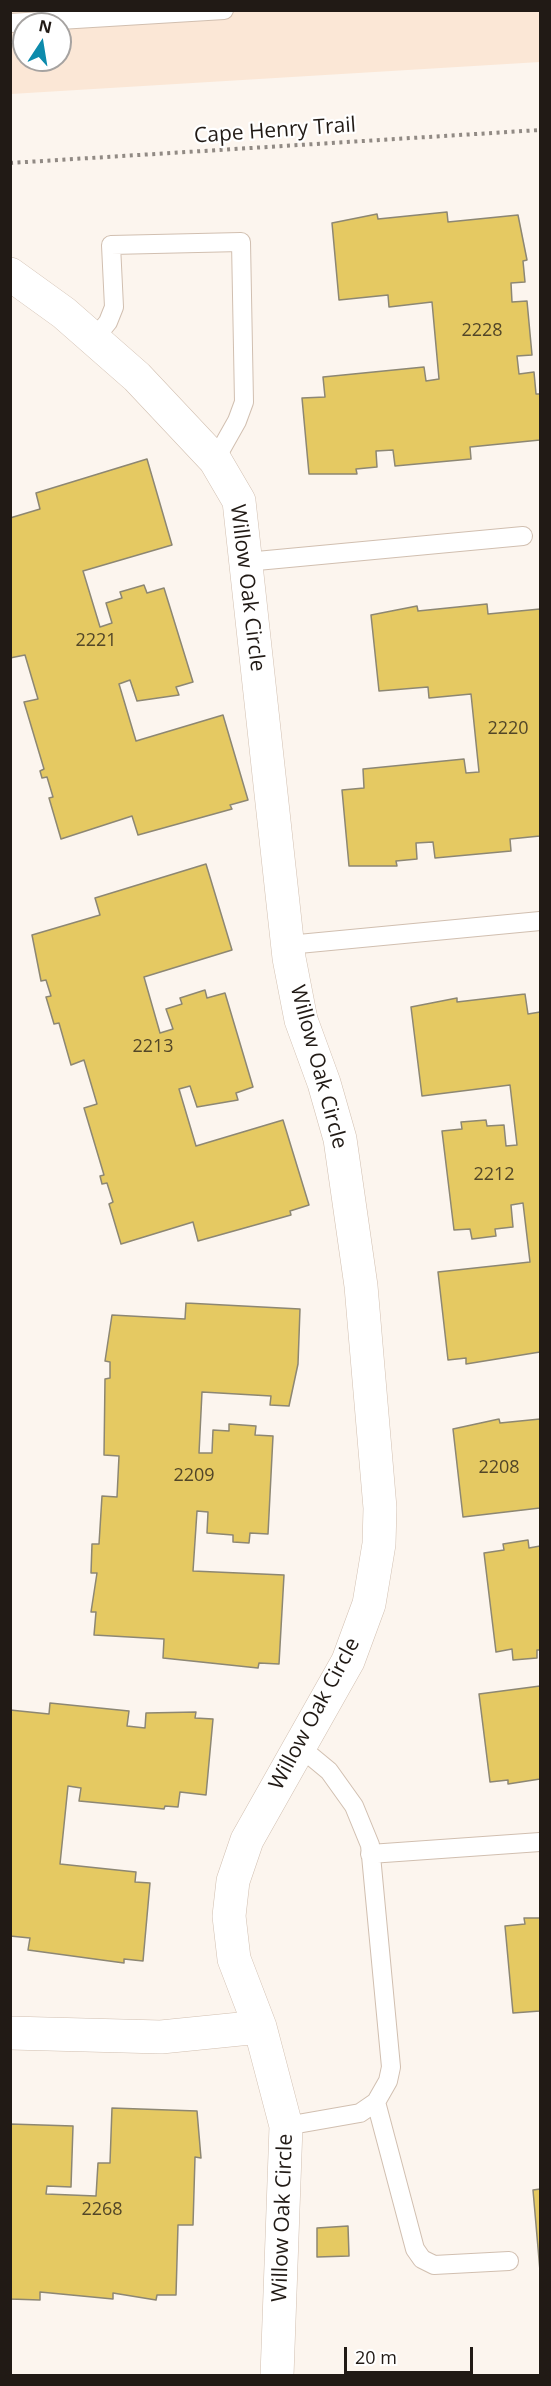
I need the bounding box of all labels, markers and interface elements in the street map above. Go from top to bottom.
north arrow [12,12,72,72]
text: N [37,14,54,38]
street label: Cape Henry Trail [193,113,357,149]
house number: 2228 [461,320,503,342]
street label: Willow Oak Circle [224,503,270,673]
house number: 2221 [75,630,117,652]
house number: 2220 [487,718,529,740]
street label: Willow Oak Circle [284,982,352,1152]
house number: 2213 [132,1036,174,1058]
house number: 2212 [473,1164,515,1186]
house number: 2208 [478,1457,520,1479]
house number: 2209 [173,1465,215,1487]
street label: Willow Oak Circle [264,1634,366,1794]
street label: Willow Oak Circle [267,2133,299,2303]
house number: 2268 [81,2199,123,2221]
scale bar [347,2335,476,2373]
text: 20 m [355,2345,397,2369]

